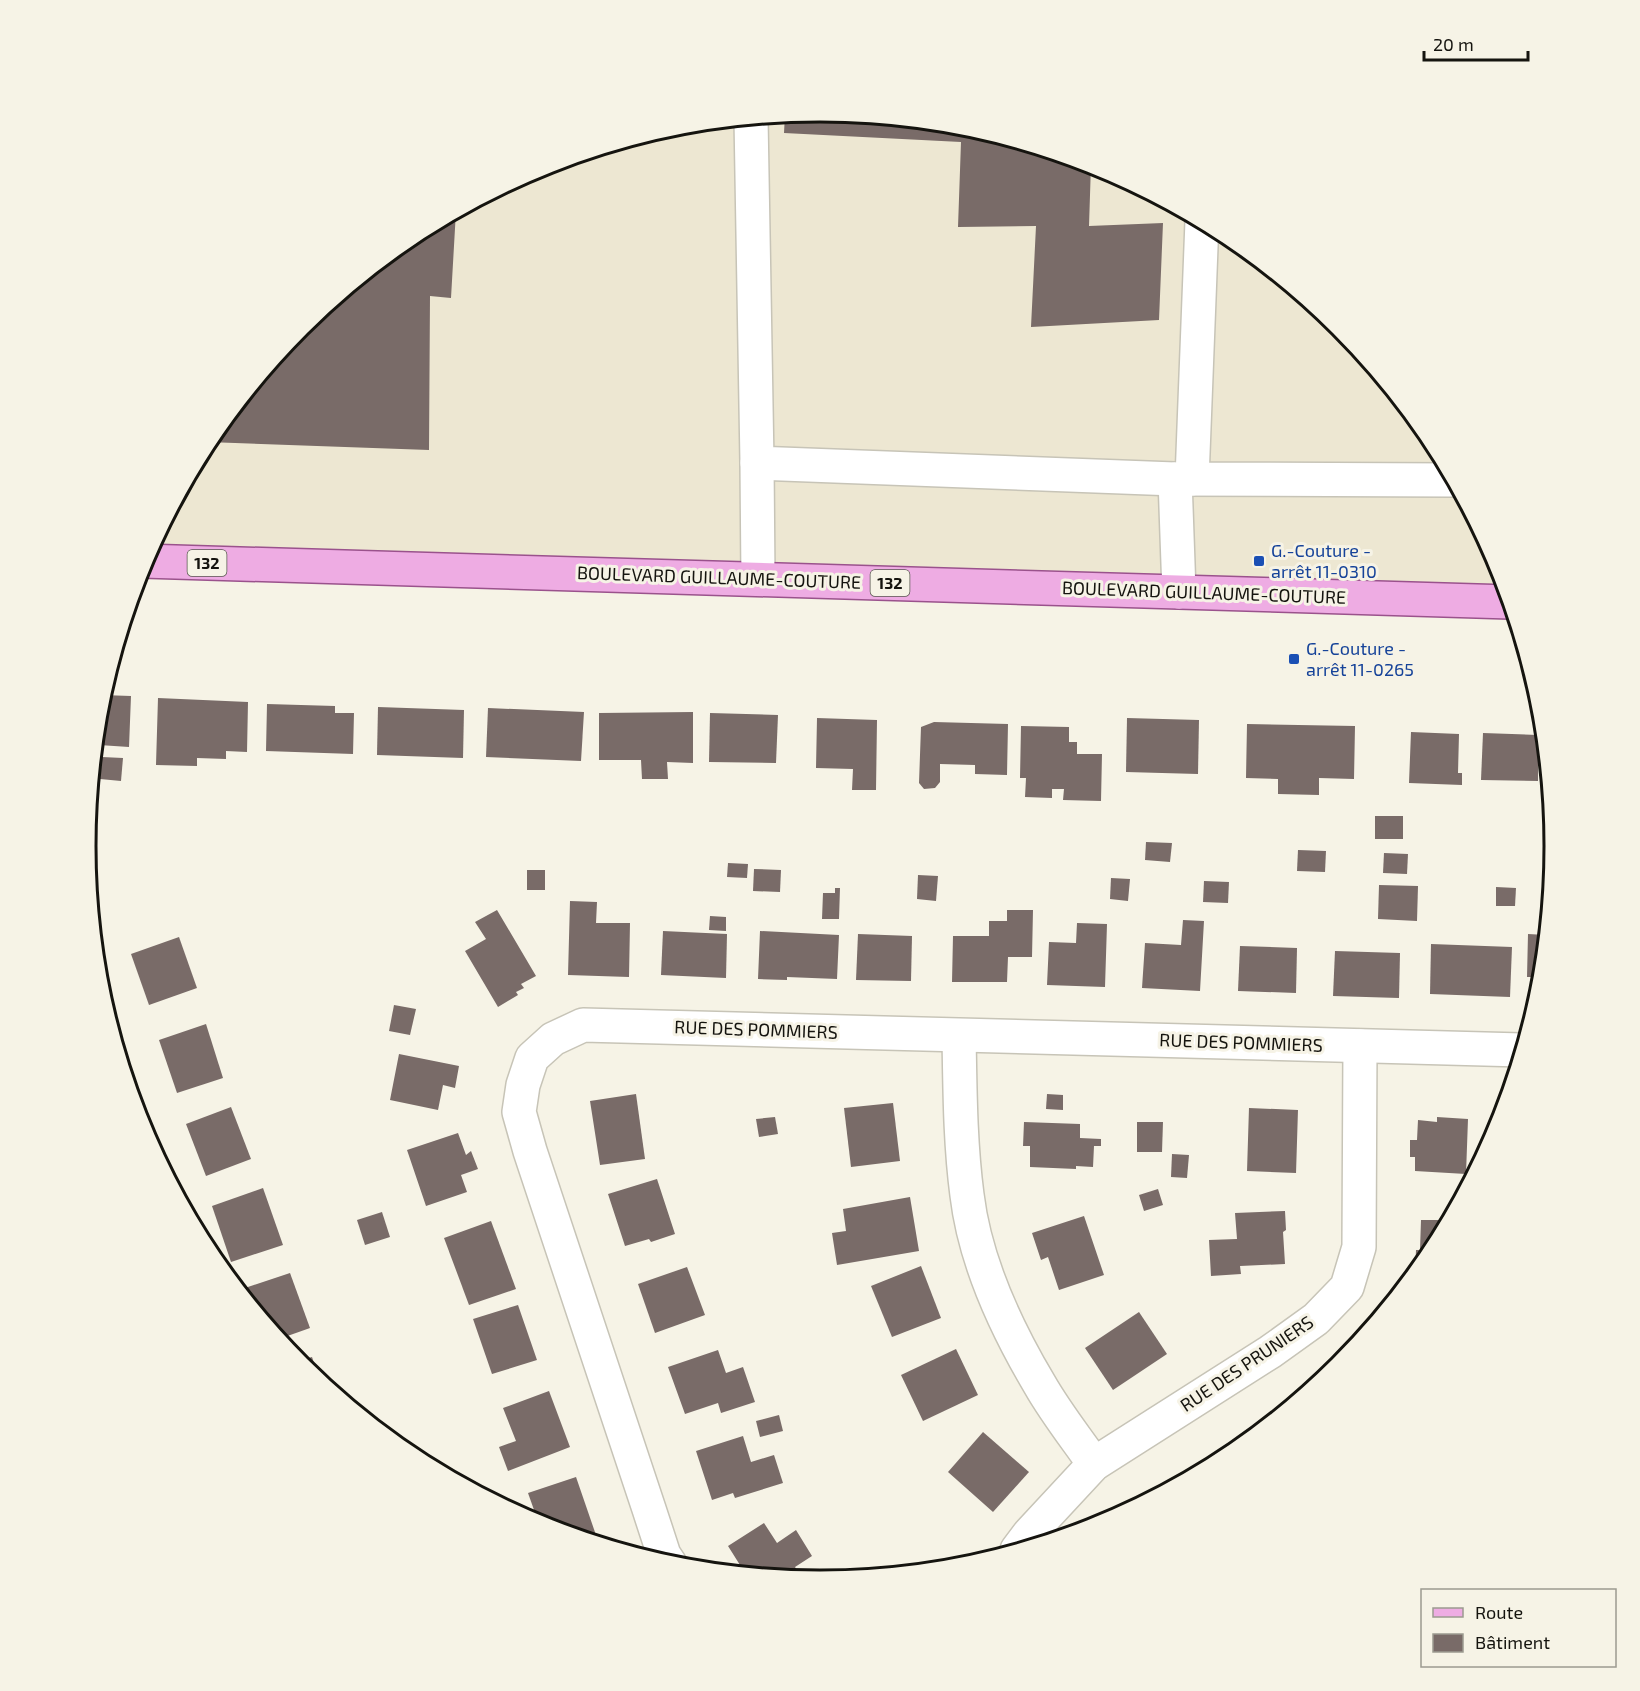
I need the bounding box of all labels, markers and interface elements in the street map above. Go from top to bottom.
scale bar [1424,24,1528,62]
text: 20 m [1433,33,1474,55]
place label: G.-Couture - arrêt 11-0310 [1271,539,1377,582]
road number: 132 [188,550,226,576]
marker: G.-Couture - arrêt 11-0310 [1252,554,1266,568]
street label: BOULEVARD GUILLAUME-COUTURE [577,561,862,593]
road number: 132 [870,570,910,596]
street label: BOULEVARD GUILLAUME-COUTURE [1062,576,1347,608]
place label: G.-Couture - arrêt 11-0265 [1306,637,1414,680]
marker: G.-Couture - arrêt 11-0265 [1287,652,1301,666]
street label: RUE DES POMMIERS [674,1015,838,1043]
street label: RUE DES POMMIERS [1159,1028,1323,1056]
street label: RUE DES PRUNIERS [1176,1310,1317,1416]
legend [1421,1589,1616,1667]
text: Route [1475,1601,1523,1623]
text: Bâtiment [1475,1631,1550,1653]

